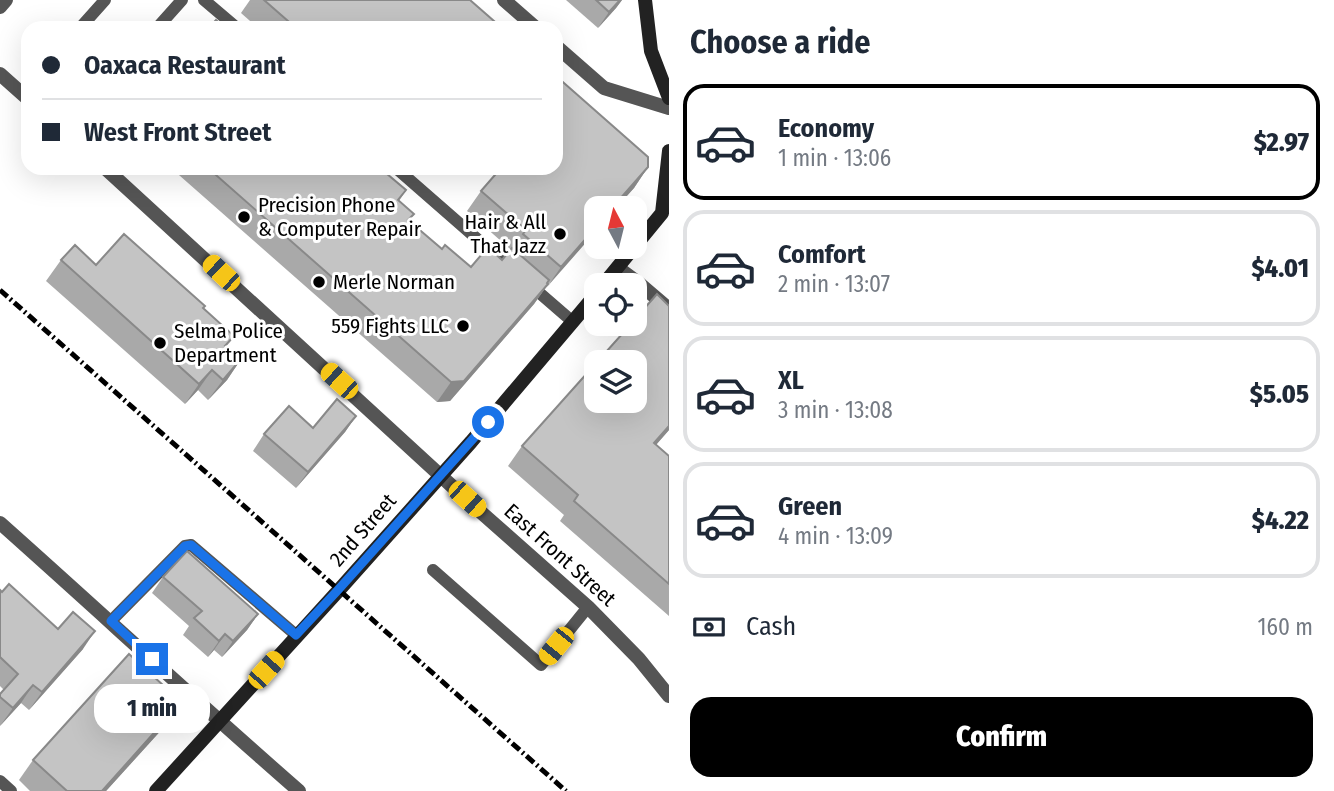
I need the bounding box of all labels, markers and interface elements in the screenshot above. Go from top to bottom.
text: Choose a ride [690,23,871,61]
text: Oaxaca Restaurant [84,50,286,81]
icon: car [694,111,757,174]
text: Economy [778,113,874,144]
text: West Front Street [84,117,271,148]
text: $2.97 [1254,127,1309,158]
text: 1 min · 13:06 [778,144,891,172]
place label: Precision Phone & Computer Repair [258,192,422,242]
north arrow [584,196,648,259]
map controls [584,196,647,413]
marker: Precision Phone & Computer Repair [236,209,252,225]
place label: Hair & All That Jazz [464,209,546,259]
marker: Hair & All That Jazz [552,226,568,242]
icon: car [694,237,757,300]
text: Comfort [778,239,866,270]
car [199,251,244,295]
text: $4.01 [1252,253,1309,284]
place label: Merle Norman [333,269,455,295]
text: 2 min · 13:07 [778,270,890,298]
button: locate [584,273,647,336]
marker: Merle Norman [311,274,327,290]
place label: 559 Fights LLC [331,313,449,339]
place label: Selma Police Department [174,318,283,368]
marker: 559 Fights LLC [455,318,471,334]
marker: Selma Police Department [152,335,168,351]
button: layers [584,350,647,413]
car [317,359,362,403]
icon: car [694,363,757,426]
text: XL [778,365,804,396]
text: $5.05 [1250,379,1309,410]
text: 3 min · 13:08 [778,396,893,424]
route start [472,406,504,438]
car [445,477,490,521]
street label: 2nd Street [324,488,402,572]
icon: car [694,489,757,552]
text: Green [778,491,842,522]
street label: East Front Street [499,498,621,612]
text: $4.22 [1252,505,1309,536]
text: 4 min · 13:09 [778,522,893,550]
icon: cash [690,608,728,646]
text: Cash [746,611,796,642]
text: 160 m [1258,613,1313,641]
car [535,623,578,669]
route end [136,643,168,675]
car [245,647,288,693]
callout: 1 min [94,684,210,732]
text: 1 min [127,694,177,722]
button: Confirm [690,697,1313,777]

